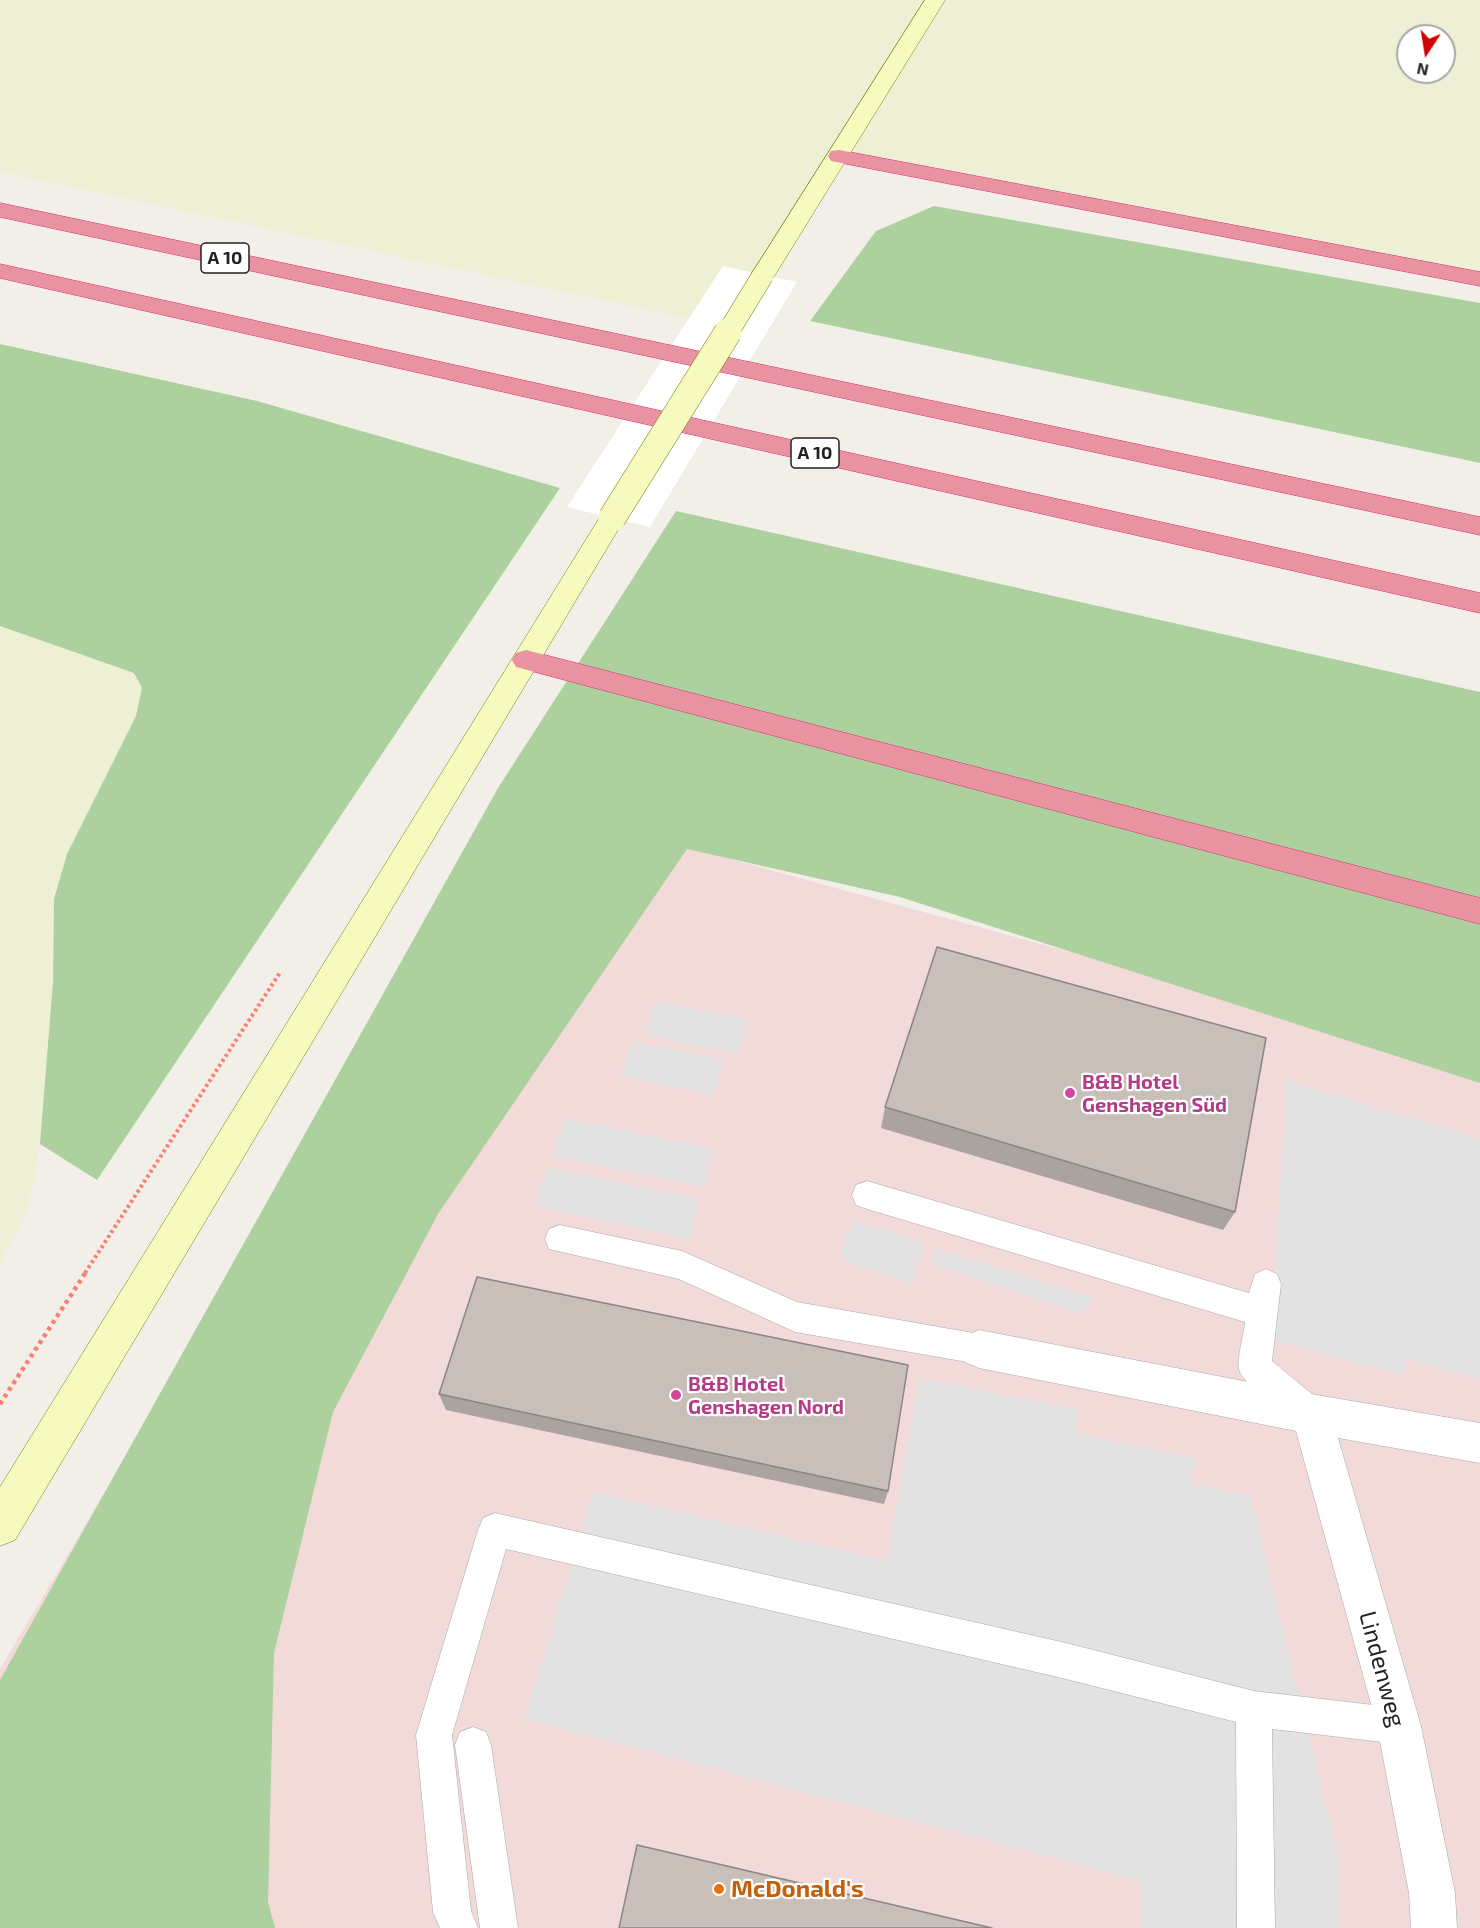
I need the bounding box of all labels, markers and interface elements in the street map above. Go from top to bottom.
north arrow [1396,24,1456,84]
text: N [1415,60,1430,81]
road number: A 10 [201,243,249,273]
road number: A 10 [791,438,839,468]
place label: B&B Hotel Genshagen Süd [1082,1070,1227,1117]
marker: B&B Hotel Genshagen Süd [1063,1086,1077,1100]
place label: B&B Hotel Genshagen Nord [688,1372,844,1419]
marker: B&B Hotel Genshagen Nord [669,1388,683,1402]
street label: Lindenweg [1353,1608,1411,1730]
place label: McDonald's [731,1875,864,1903]
marker: McDonald's [712,1882,726,1896]

